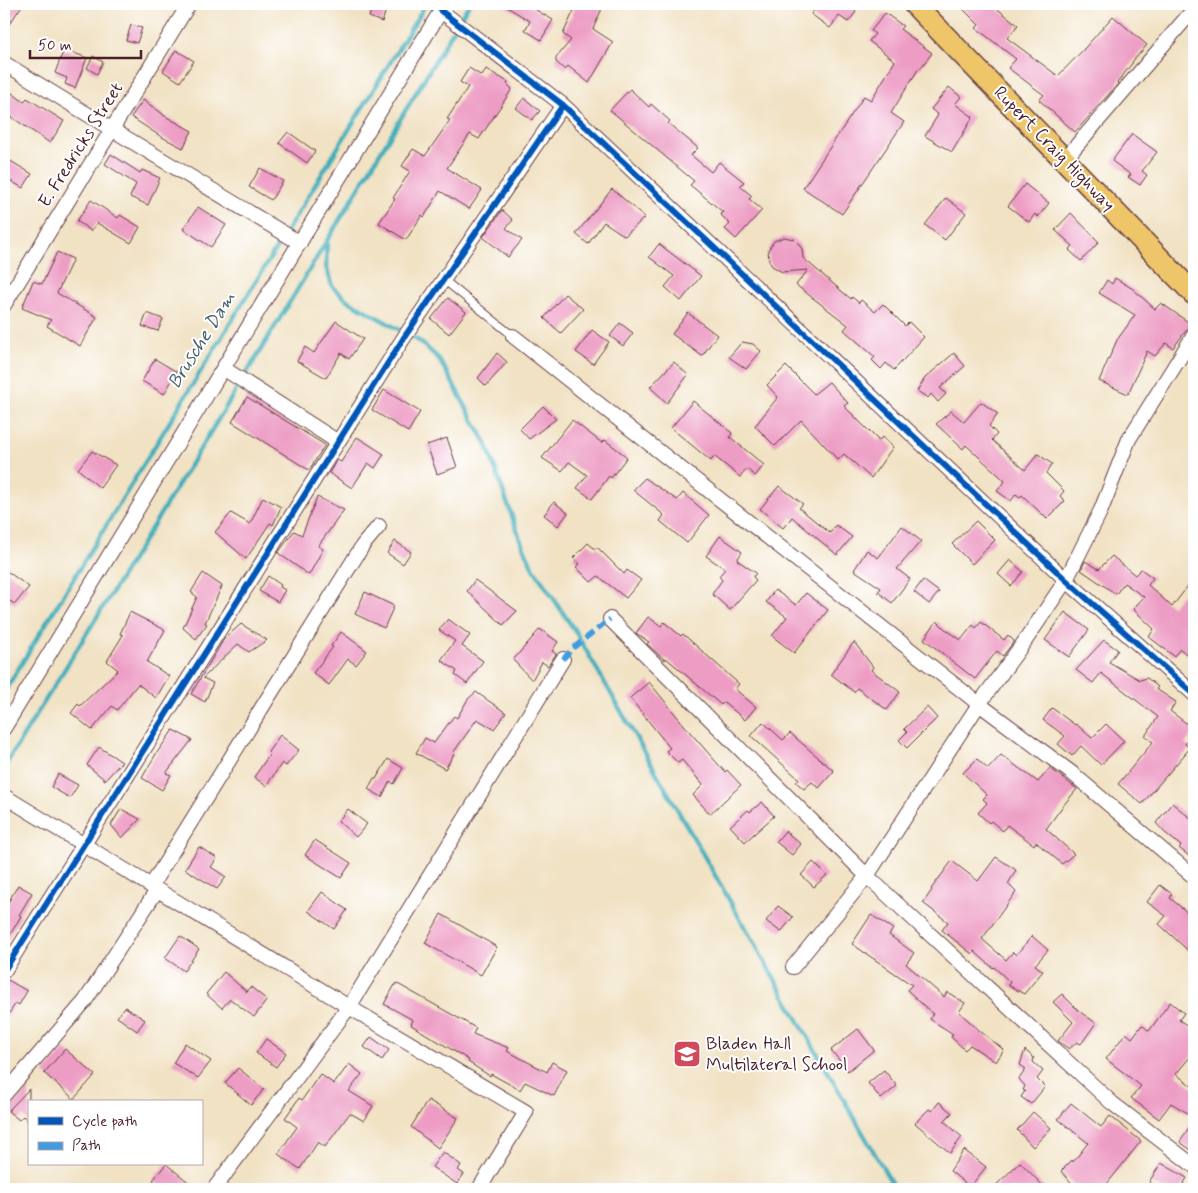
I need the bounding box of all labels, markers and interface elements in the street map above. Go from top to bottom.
scale bar [30,28,141,60]
text: 50 m [38,36,72,56]
street label: E. Fredricks Street [33,78,129,212]
street label: Rupert Craig Highway [987,81,1120,217]
water label: Brusche Dam [162,287,242,393]
place label: Bladen Hall Multilateral School [706,1032,848,1077]
school or university icon: Bladen Hall Multilateral School [672,1039,702,1069]
legend [28,1100,202,1166]
text: Cycle path [72,1112,137,1132]
text: Path [72,1136,101,1156]

